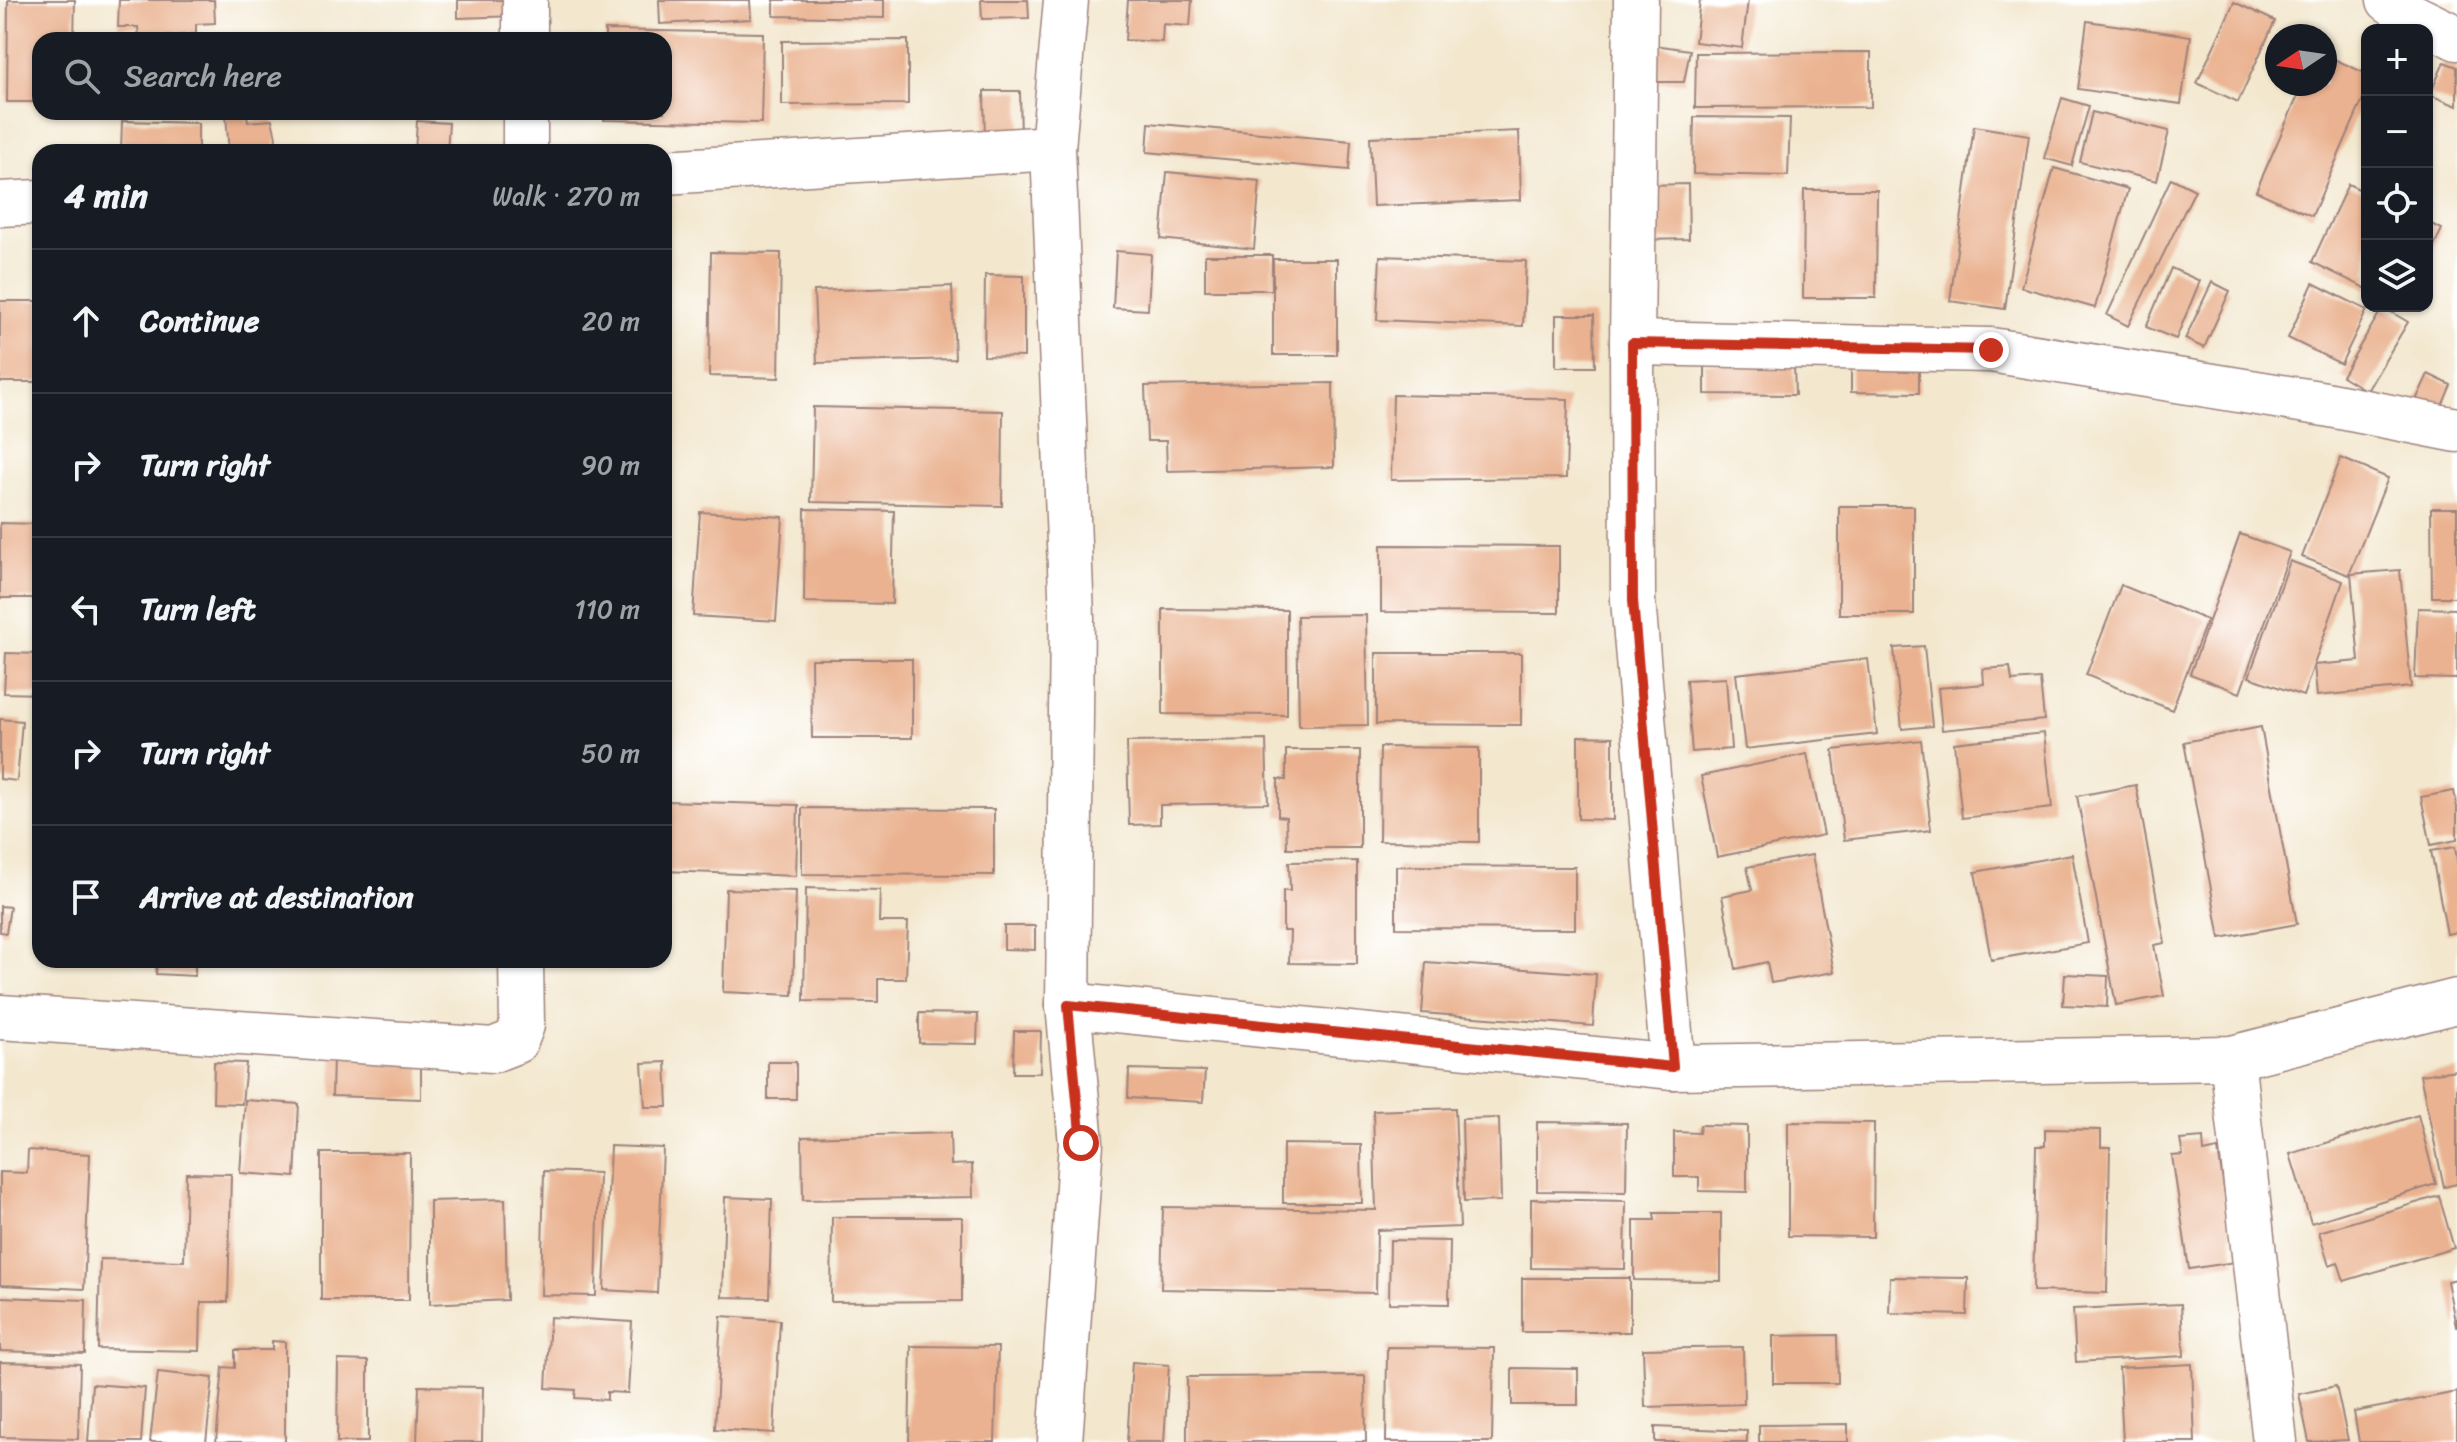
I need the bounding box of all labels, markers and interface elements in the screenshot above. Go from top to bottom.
north arrow [2265,24,2337,96]
map controls [2361,24,2433,312]
button: + [2361,24,2433,96]
search box [32,32,672,120]
text: Search here [124,49,282,103]
icon: search [60,54,104,98]
button: − [2361,96,2433,168]
text: 4 min [64,166,148,226]
button: locate [2361,168,2433,240]
text: Walk · 270 m [492,173,640,219]
button: layers [2361,240,2433,312]
text: Continue [140,294,259,348]
text: 20 m [582,298,640,344]
icon: ahead [64,299,108,343]
route end [1973,332,2009,368]
text: Turn right [140,438,270,492]
text: 90 m [581,442,640,488]
icon: right [64,443,108,487]
text: Turn left [140,582,256,636]
text: 110 m [575,586,640,632]
icon: left [64,587,108,631]
text: Turn right [140,726,270,780]
text: 50 m [581,730,640,776]
icon: right [64,731,108,775]
text: Arrive at destination [140,870,414,924]
icon: arrive [64,875,108,919]
route start [1063,1125,1099,1161]

